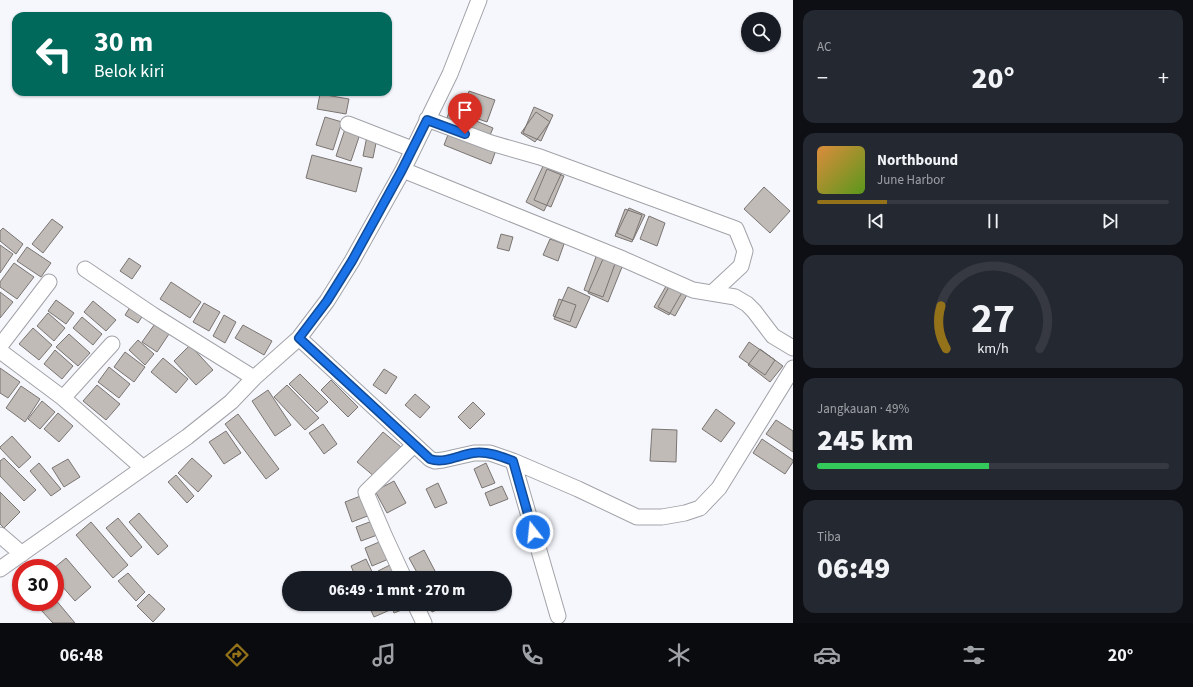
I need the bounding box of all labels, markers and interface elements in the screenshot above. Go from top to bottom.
map controls [741,12,781,52]
button: search [741,12,781,52]
text: 30 m [94,22,153,62]
icon: left [28,28,80,80]
text: AC [817,38,831,56]
text: 20° [971,57,1015,100]
text: Belok kiri [94,59,164,84]
text: − [817,62,828,94]
text: + [1158,62,1169,94]
pin [448,93,482,134]
icon: arrive [454,99,476,121]
text: Northbound [877,150,958,171]
text: June Harbor [877,171,945,189]
icon: previous [865,210,887,232]
icon: pause [982,210,1004,232]
icon: next [1099,210,1121,232]
text: 27 [971,289,1015,349]
text: km/h [977,338,1009,359]
text: Jangkauan · 49% [817,400,909,418]
text: 245 km [817,419,914,462]
position arrow [512,511,554,553]
text: Tiba [817,528,841,546]
text: 06:49 [817,547,890,590]
speed limit sign: 30 [12,559,64,611]
text: 06:49 · 1 mnt · 270 m [329,580,465,601]
icon: directions [223,641,251,669]
icon: music [370,641,398,669]
icon: phone [518,641,546,669]
icon: climate [665,641,693,669]
icon: car [813,641,841,669]
icon: filters [960,641,988,669]
text: 06:48 [60,643,103,668]
text: 20° [1108,643,1133,668]

